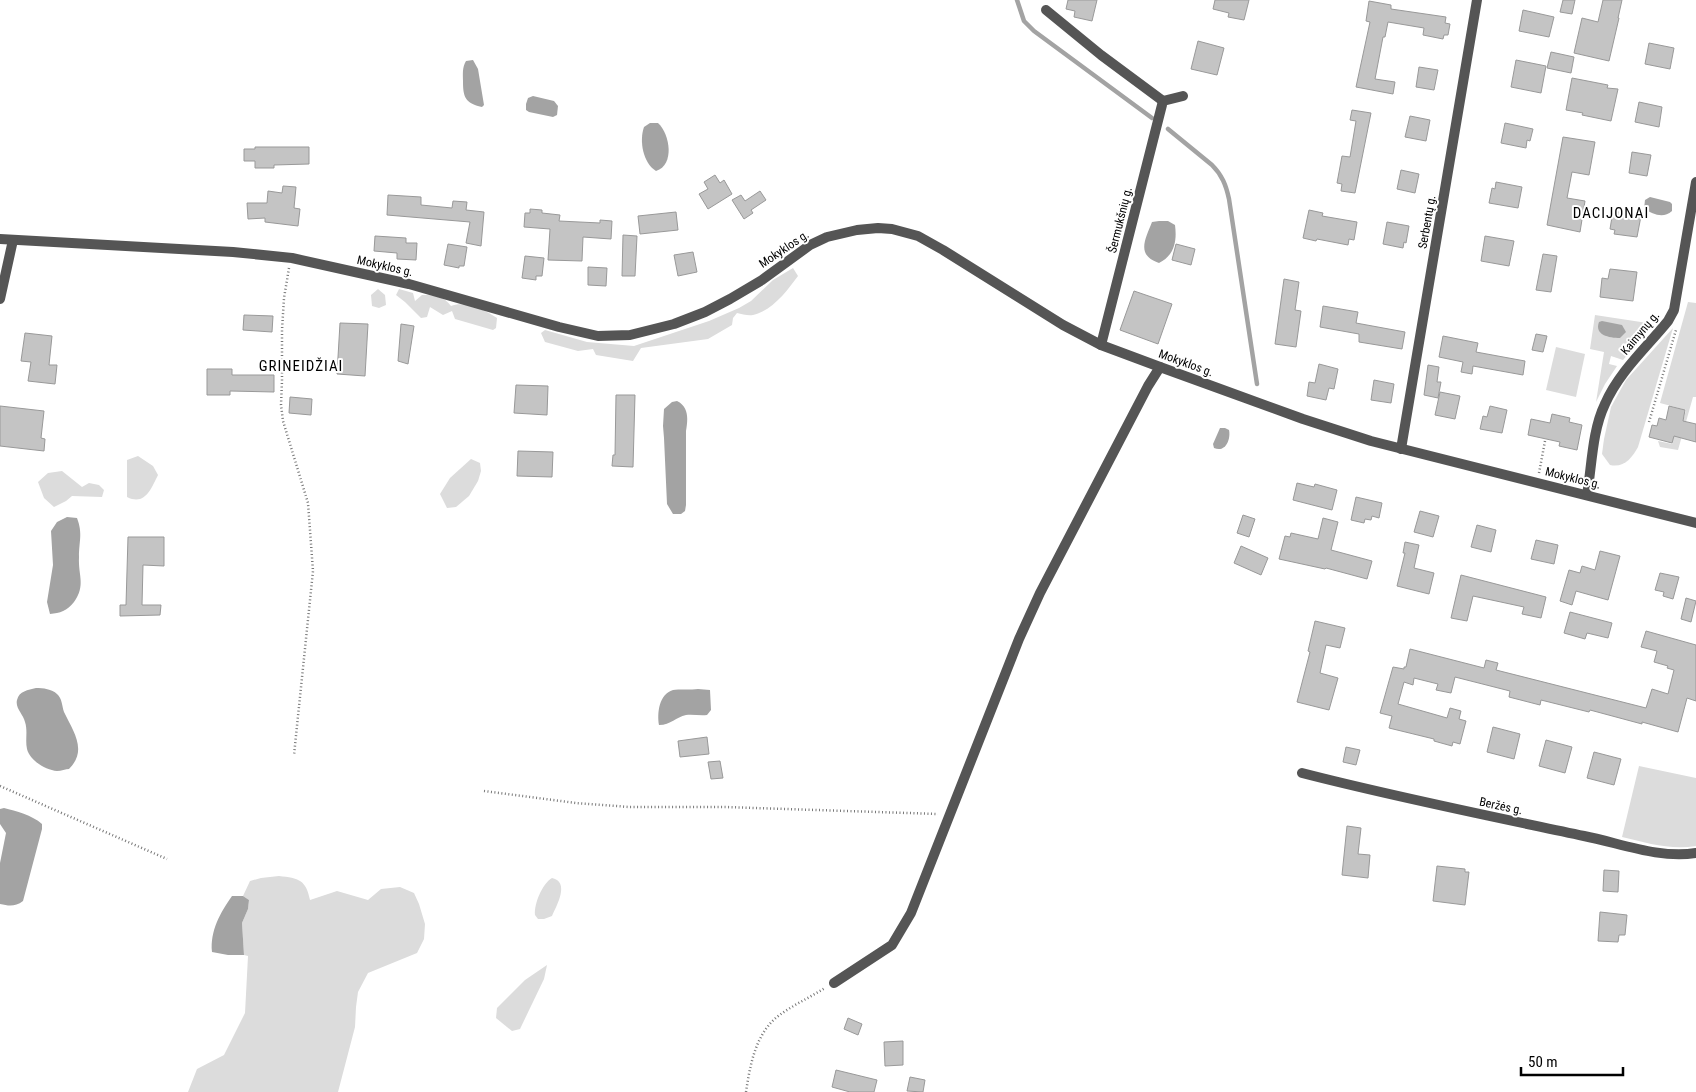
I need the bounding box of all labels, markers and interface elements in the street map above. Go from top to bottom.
street label: Šermukšnių g. [1104,185,1135,254]
street label: Serbentų g. [1415,194,1439,250]
district label: DACIJONAI [1573,204,1649,222]
street label: Mokyklos g. [756,227,812,271]
street label: Mokyklos g. [356,253,414,279]
street label: Kaimynų g. [1618,308,1662,358]
street label: Mokyklos g. [1157,347,1215,379]
district label: GRINEIDŽIAI [259,357,343,375]
street label: Mokyklos g. [1544,464,1602,492]
street label: Beržės g. [1478,795,1524,817]
scale bar [1521,1044,1624,1076]
text: 50 m [1528,1053,1558,1071]

